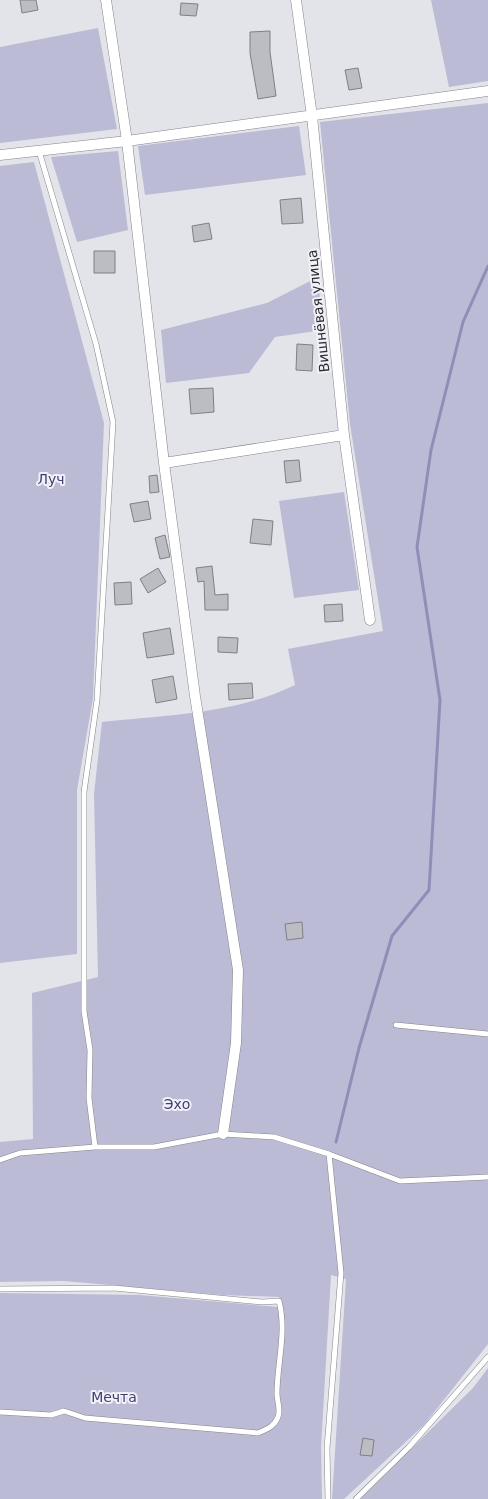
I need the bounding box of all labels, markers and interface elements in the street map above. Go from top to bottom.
street label: Вишнёвая улица [304,249,332,373]
park label: Луч [37,471,65,487]
park label: Эхо [164,1096,190,1112]
park label: Мечта [91,1389,137,1405]

